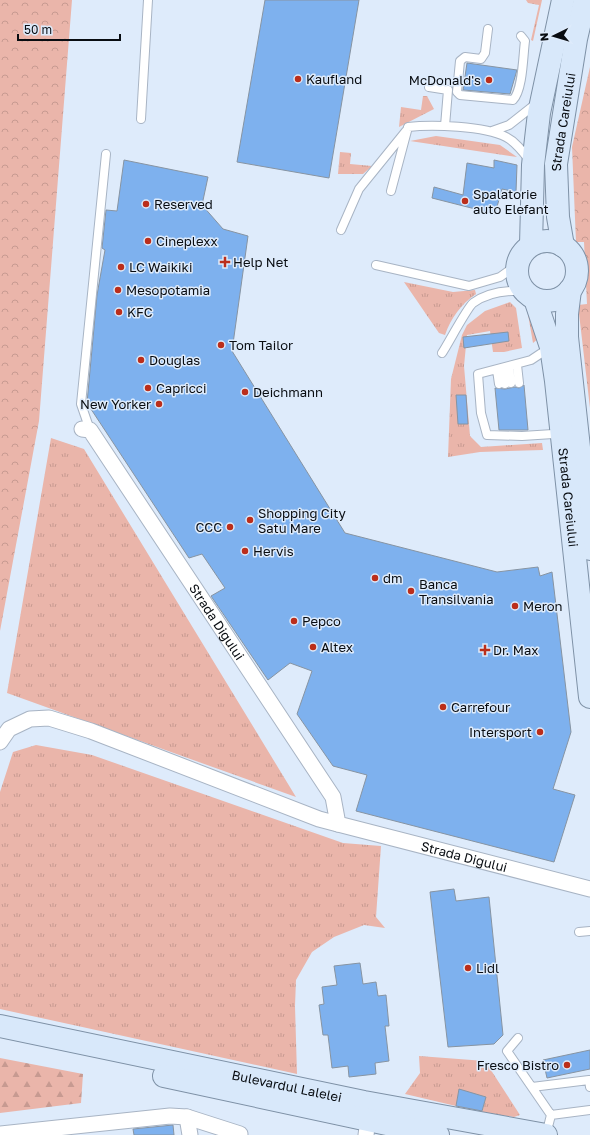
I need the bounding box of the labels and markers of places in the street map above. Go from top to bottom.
place label: Kaufland [306,71,362,87]
place label: McDonald's [409,72,481,88]
marker: Kaufland [293,74,303,84]
marker: McDonald's [484,75,494,85]
place label: Spalatorie auto Elefant [473,186,549,217]
place label: Reserved [154,196,213,212]
marker: Spalatorie auto Elefant [460,196,470,206]
marker: Reserved [141,199,151,209]
place label: Cineplexx [156,233,218,249]
marker: Cineplexx [143,236,153,246]
place label: Help Net [233,254,288,270]
marker: Help Net [220,257,230,267]
place label: LC Waikiki [129,259,192,275]
marker: LC Waikiki [116,262,126,272]
place label: Mesopotamia [126,282,210,298]
marker: Mesopotamia [113,285,123,295]
place label: KFC [127,304,153,320]
marker: KFC [114,307,124,317]
place label: Tom Tailor [229,337,293,353]
marker: Tom Tailor [216,340,226,350]
place label: Douglas [149,352,200,368]
marker: Douglas [136,355,146,365]
place label: Capricci [156,380,206,396]
marker: Capricci [143,383,153,393]
place label: Deichmann [253,384,323,400]
marker: Deichmann [240,387,250,397]
place label: New Yorker [80,396,151,412]
marker: New Yorker [154,399,164,409]
place label: Shopping City Satu Mare [258,505,347,536]
marker: Shopping City Satu Mare [245,515,255,525]
place label: CCC [195,519,222,535]
marker: CCC [225,522,235,532]
place label: Hervis [253,543,294,559]
marker: Hervis [240,546,250,556]
place label: dm [383,570,403,586]
marker: dm [370,573,380,583]
place label: Banca Transilvania [419,576,494,607]
marker: Banca Transilvania [406,586,416,596]
place label: Meron [523,598,562,614]
marker: Meron [510,601,520,611]
place label: Pepco [302,613,341,629]
marker: Pepco [289,616,299,626]
place label: Altex [321,639,353,655]
marker: Altex [308,642,318,652]
place label: Dr. Max [493,642,538,658]
marker: Dr. Max [480,645,490,655]
place label: Carrefour [451,699,510,715]
marker: Carrefour [438,702,448,712]
place label: Intersport [469,724,532,740]
marker: Intersport [535,727,545,737]
place label: Lidl [476,960,499,976]
marker: Lidl [463,963,473,973]
place label: Fresco Bistro [477,1057,559,1073]
marker: Fresco Bistro [562,1060,572,1070]

